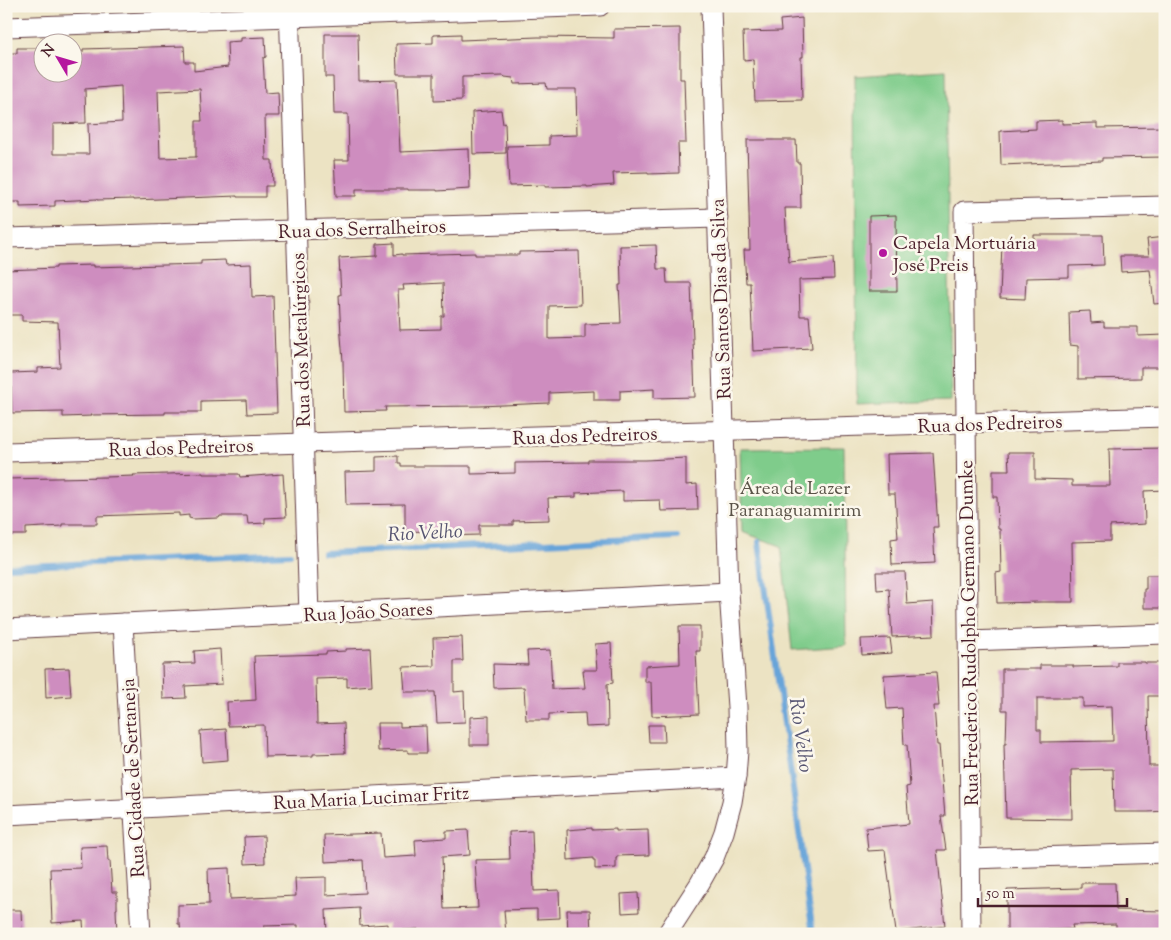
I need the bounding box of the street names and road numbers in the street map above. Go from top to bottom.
street label: Rua Santos Dias da Silva [705,198,740,400]
street label: Rua dos Serralheiros [278,214,446,247]
street label: Rua dos Metalúrgicos [286,252,319,428]
street label: Rua dos Pedreiros [917,409,1063,442]
street label: Rua dos Pedreiros [512,421,658,454]
street label: Rua dos Pedreiros [108,433,254,466]
street label: Rua Frederico Rudolpho Germano Dumke [954,460,987,806]
street label: Rua João Soares [303,597,433,630]
street label: Rua Cidade de Sertaneja [116,677,153,878]
street label: Rua Maria Lucimar Fritz [272,781,470,818]

